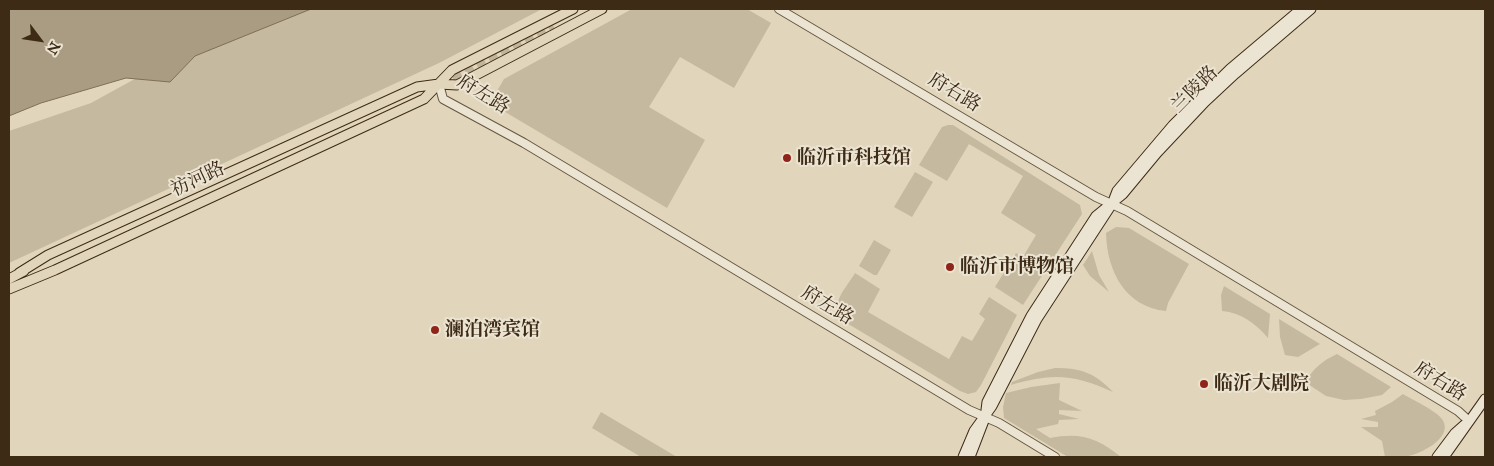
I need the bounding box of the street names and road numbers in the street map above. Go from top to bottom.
street label: 兰陵路 [1167,62,1223,118]
street label: 府右路 [924,69,984,117]
street label: 府左路 [453,70,513,120]
street label: 祊河路 [167,158,229,202]
street label: 府左路 [797,282,857,330]
street label: 府右路 [1410,357,1470,407]

